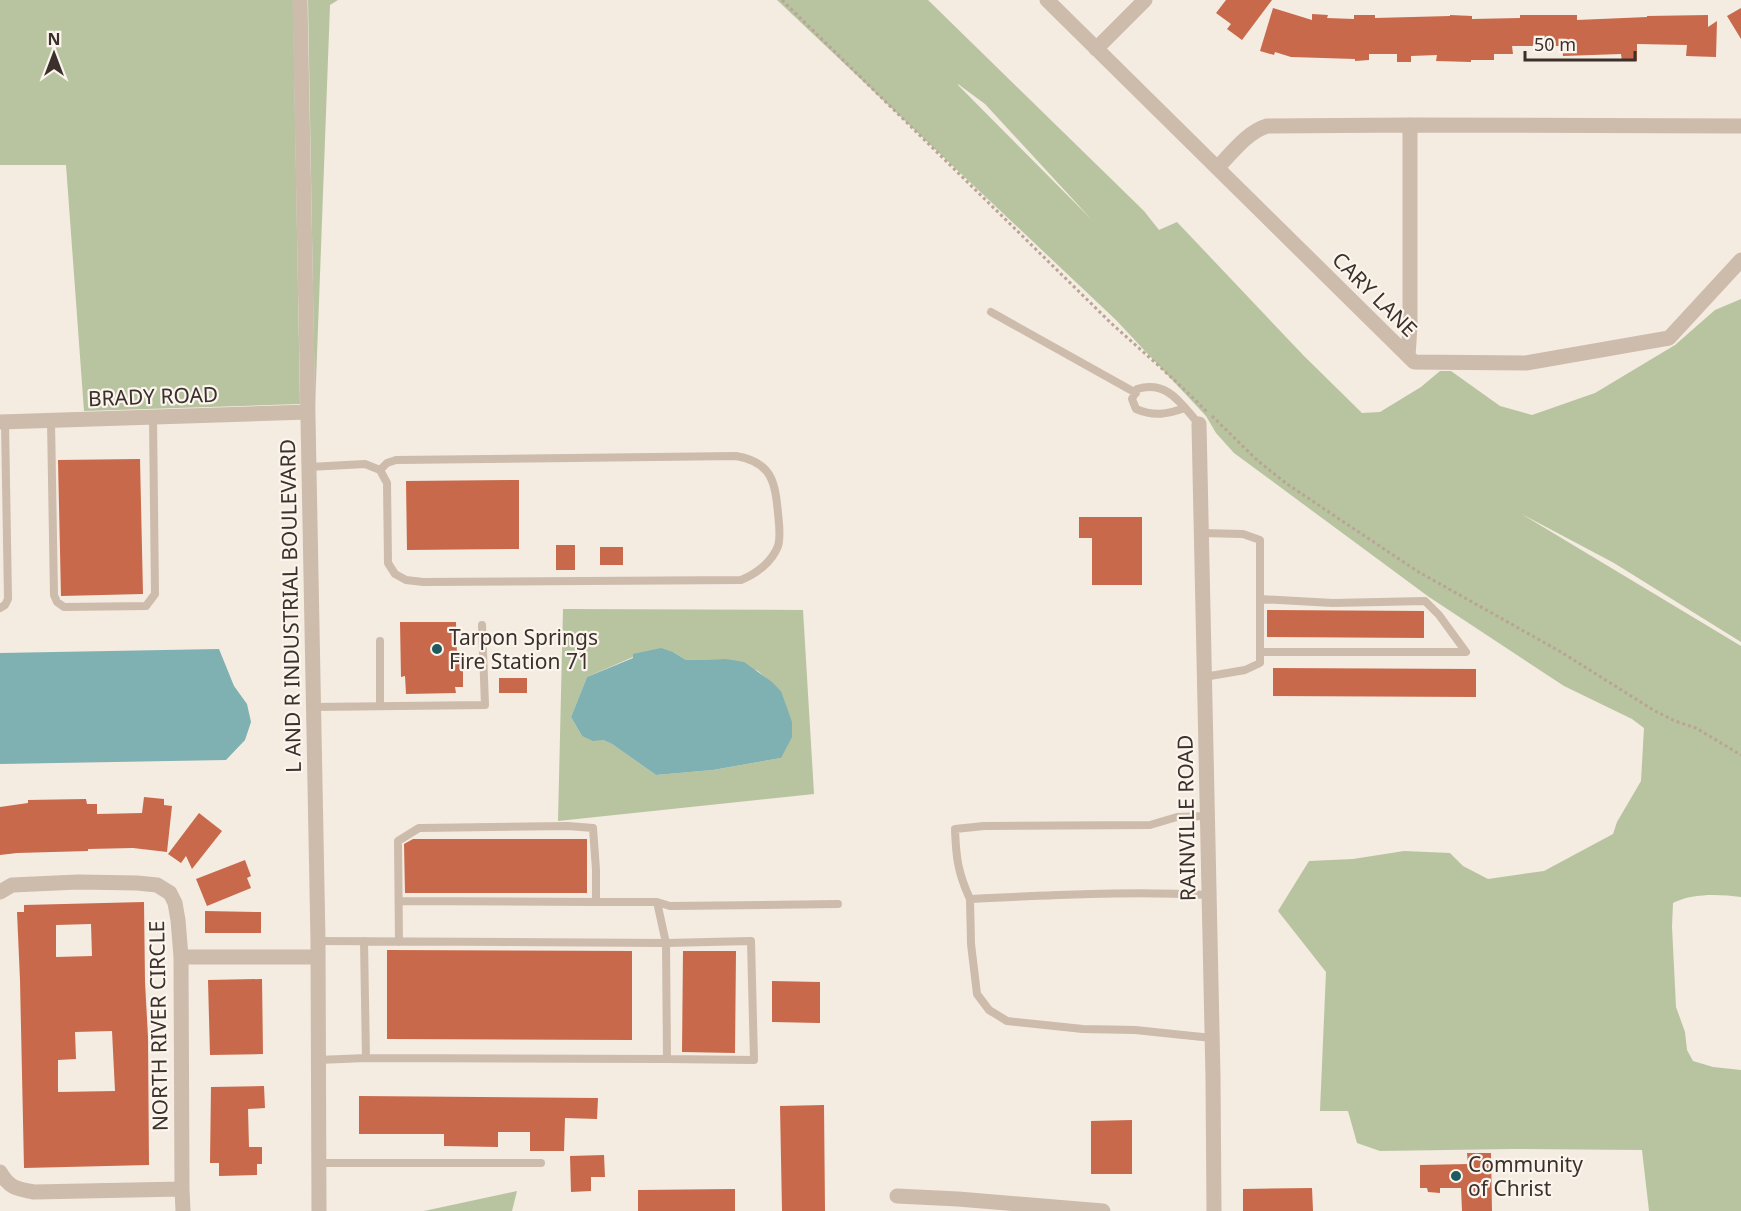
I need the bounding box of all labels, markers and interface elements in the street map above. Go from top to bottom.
north arrow [24,24,84,84]
scale bar [1525,24,1634,62]
text: N [47,28,61,50]
text: 50 m [1534,32,1576,56]
street label: CARY LANE [1327,246,1423,342]
street label: BRADY ROAD [87,380,219,412]
street label: L AND R INDUSTRIAL BOULEVARD [273,439,307,773]
place label: Tarpon Springs Fire Station 71 [449,623,598,675]
marker: Tarpon Springs Fire Station 71 [430,642,444,656]
street label: RAINVILLE ROAD [1171,735,1201,901]
street label: NORTH RIVER CIRCLE [142,921,174,1131]
place label: Community of Christ [1468,1150,1583,1202]
marker: Community of Christ [1449,1169,1463,1183]

